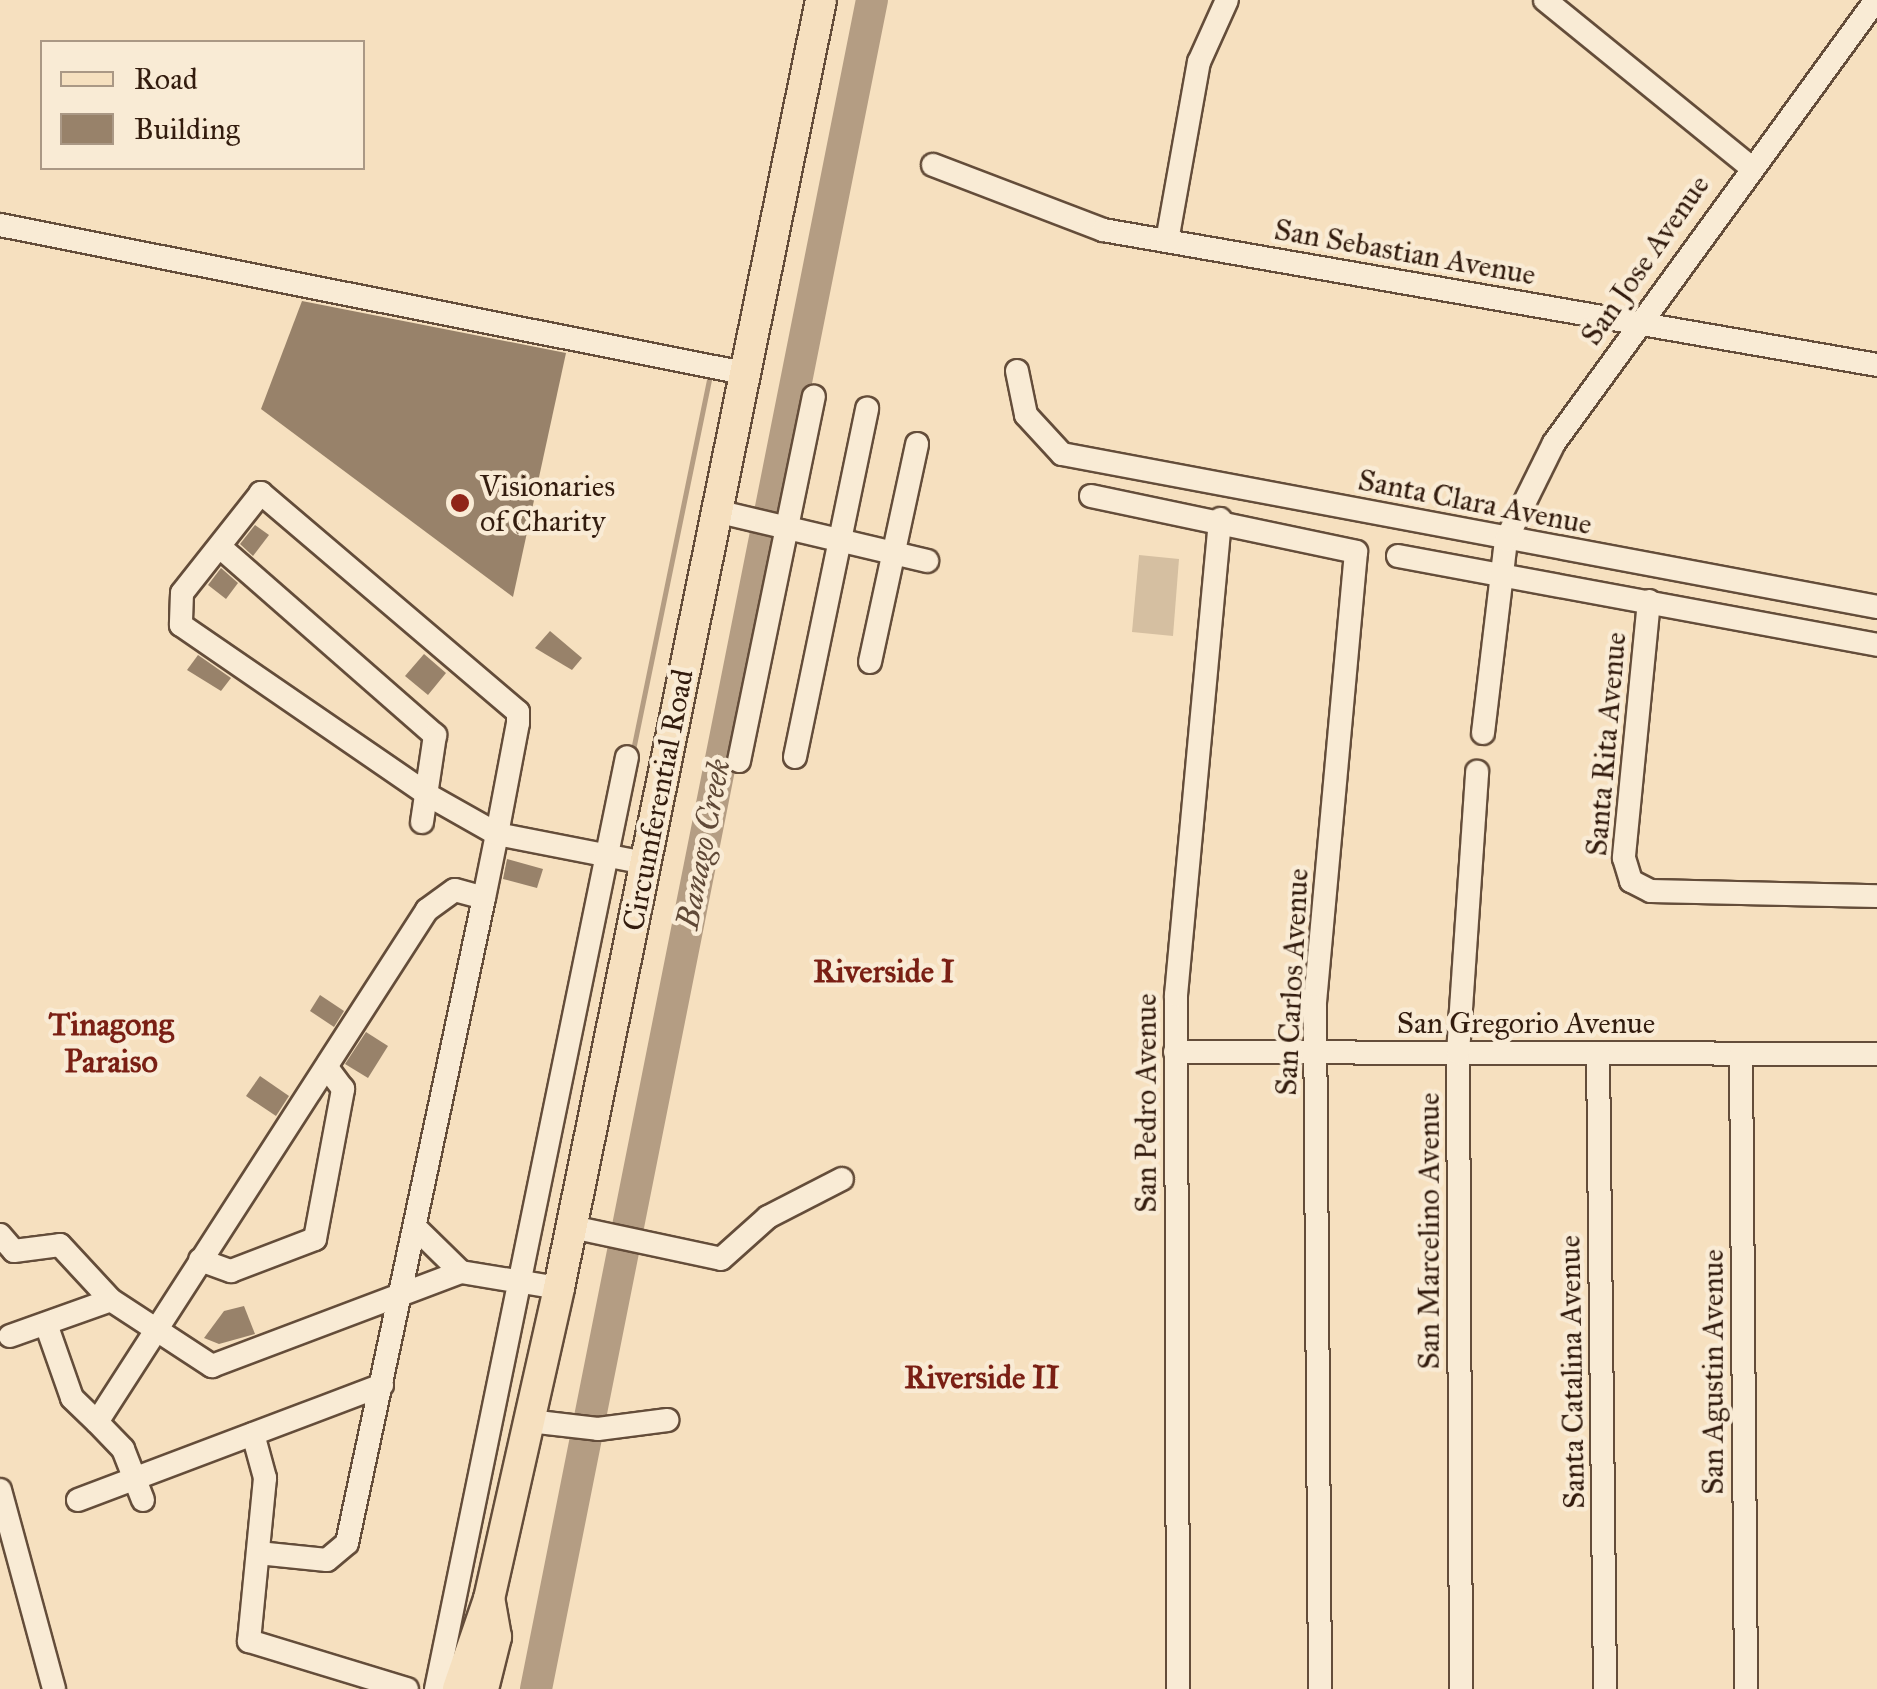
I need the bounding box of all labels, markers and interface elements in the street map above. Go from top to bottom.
legend [40,40,365,170]
text: Road [134,61,198,97]
text: Building [134,111,240,147]
street label: San Jose Avenue [1573,168,1717,352]
street label: San Sebastian Avenue [1271,211,1539,293]
street label: Santa Clara Avenue [1355,462,1595,542]
place label: Visionaries of Charity [480,468,615,538]
marker: Visionaries of Charity [449,492,471,514]
street label: Santa Rita Avenue [1578,630,1634,858]
street label: Circumferential Road [615,666,701,934]
water label: Banago Creek [669,756,739,932]
street label: San Carlos Avenue [1268,867,1316,1097]
district label: Riverside I [813,953,955,991]
street label: San Pedro Avenue [1128,993,1164,1213]
street label: San Gregorio Avenue [1397,1005,1655,1041]
district label: Tinagong Paraiso [48,1007,174,1082]
street label: San Marcelino Avenue [1411,1093,1447,1369]
street label: Santa Catalina Avenue [1552,1235,1592,1509]
street label: San Agustin Avenue [1695,1249,1731,1495]
district label: Riverside II [904,1359,1060,1397]

